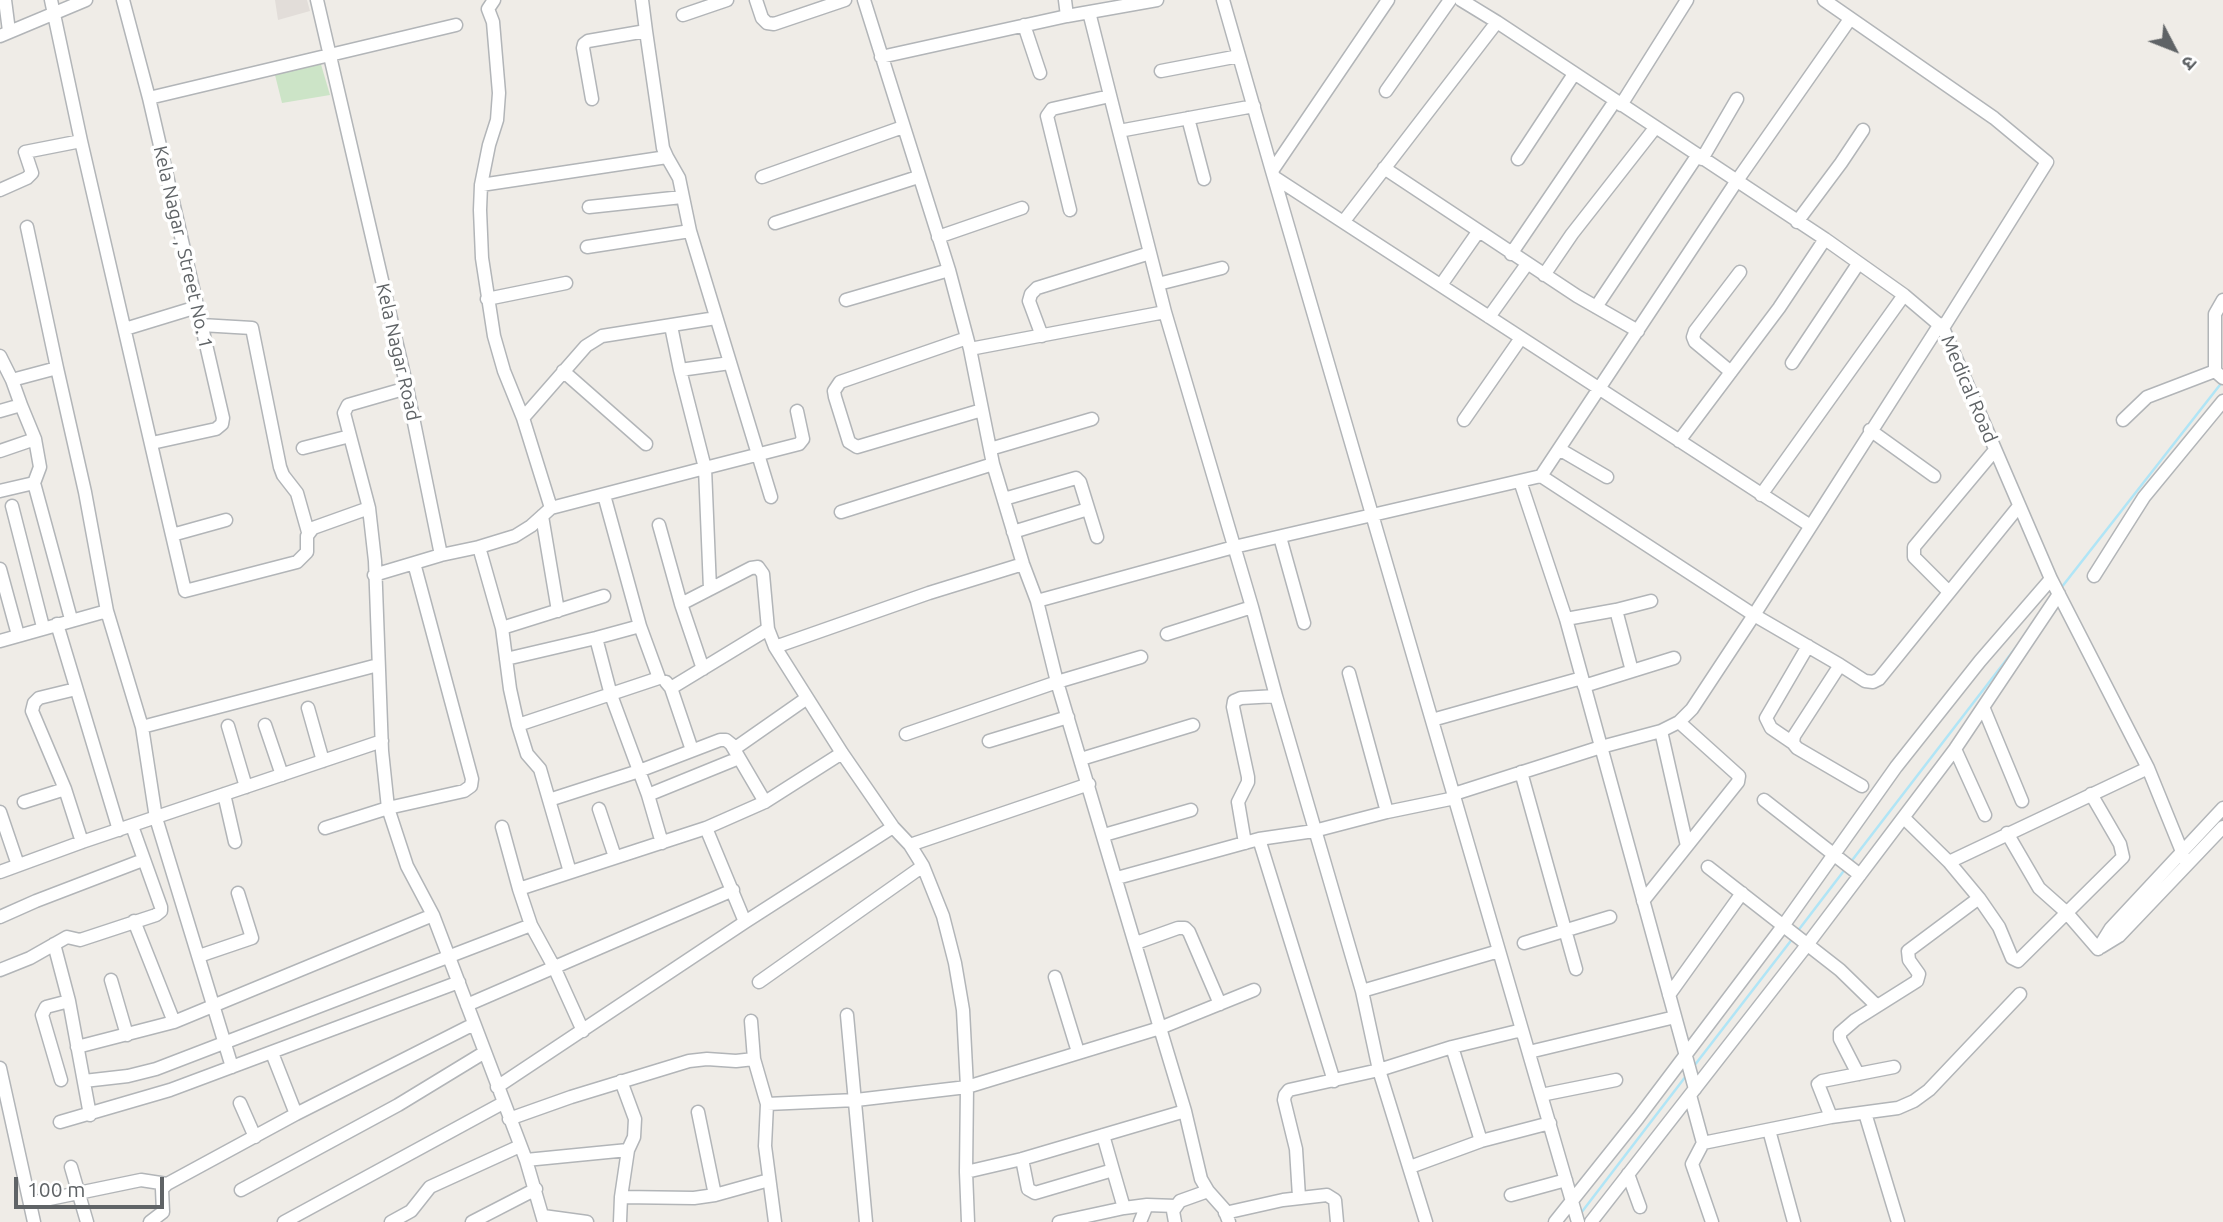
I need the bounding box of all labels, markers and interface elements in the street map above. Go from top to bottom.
north arrow [2139,14,2209,84]
text: उ [2178,52,2202,75]
street label: Kela Nagar , Street No. 1 [149,143,217,351]
street label: Kela Nagar Road [371,281,425,423]
street label: Medical Road [1936,332,2002,446]
scale bar [18,1162,168,1206]
text: 100 m [27,1177,85,1201]

